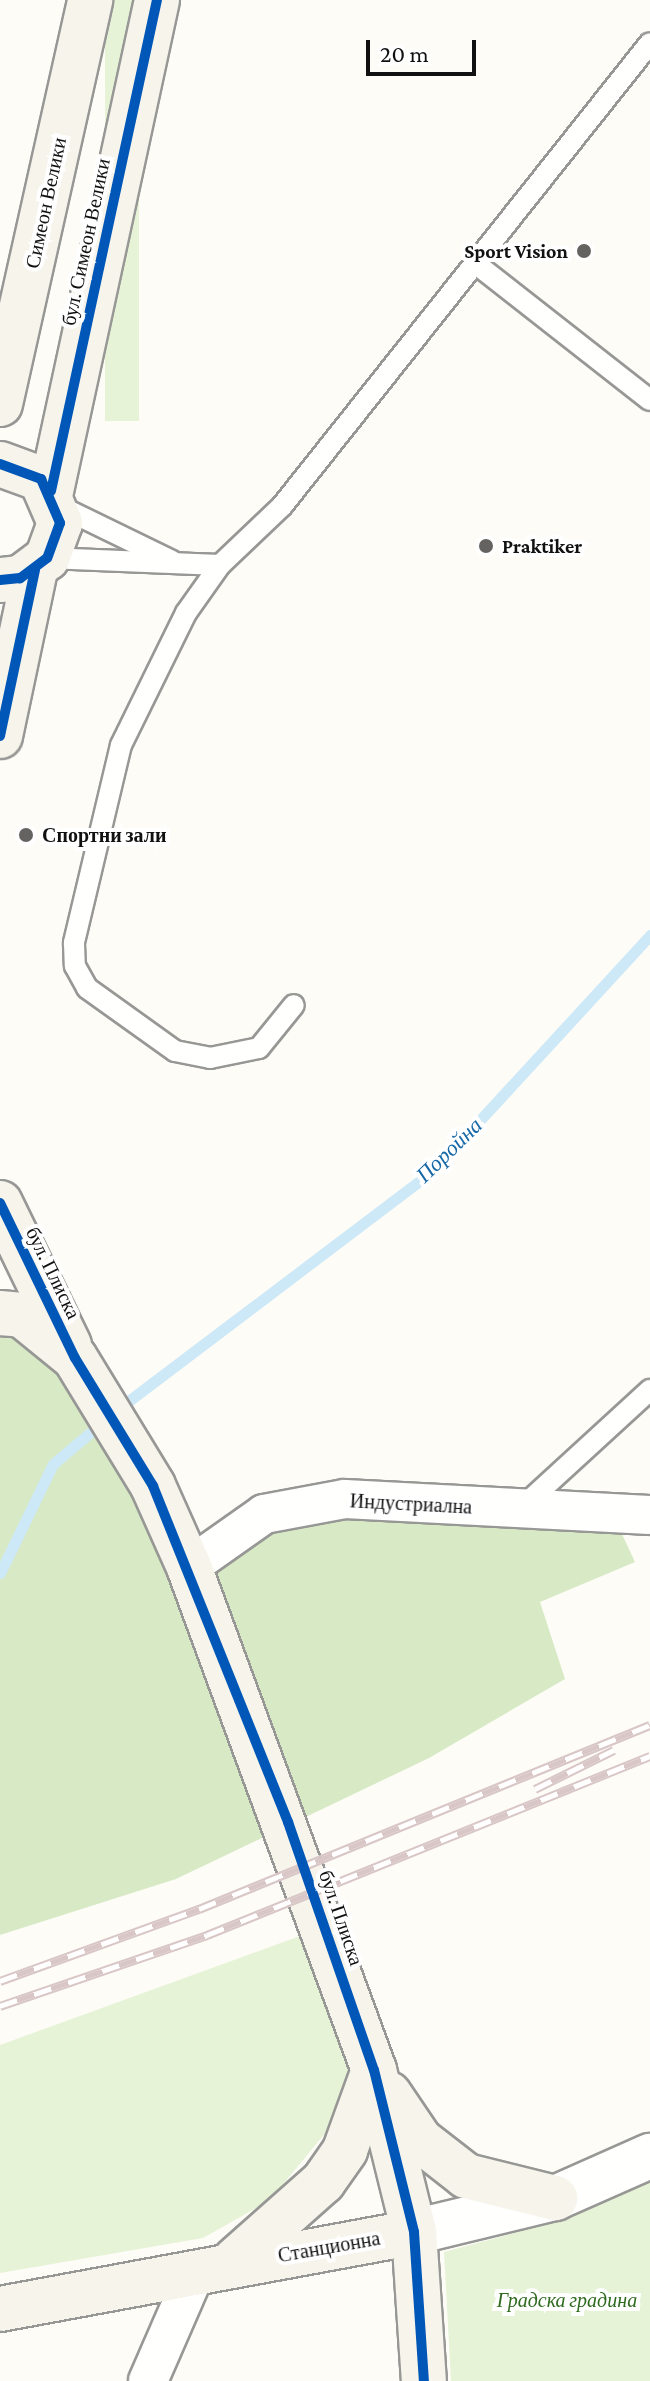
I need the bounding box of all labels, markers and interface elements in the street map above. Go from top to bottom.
scale bar [370,24,480,74]
text: 20 m [380,40,429,67]
street label: Симеон Велики [20,135,72,271]
street label: бул. Симеон Велики [57,156,115,328]
place label: Sport Vision [464,239,568,263]
marker: Sport Vision [575,242,593,260]
place label: Praktiker [502,534,582,558]
marker: Praktiker [477,537,495,555]
place label: Спортни зали [42,823,167,847]
marker: Спортни зали [17,826,35,844]
water label: Поройна [410,1112,488,1188]
street label: бул. Плиска [20,1223,86,1323]
street label: Индустриална [349,1489,473,1519]
street label: бул. Плиска [314,1867,368,1969]
street label: Станционна [276,2226,382,2268]
park label: Градска градина [497,2288,637,2312]

